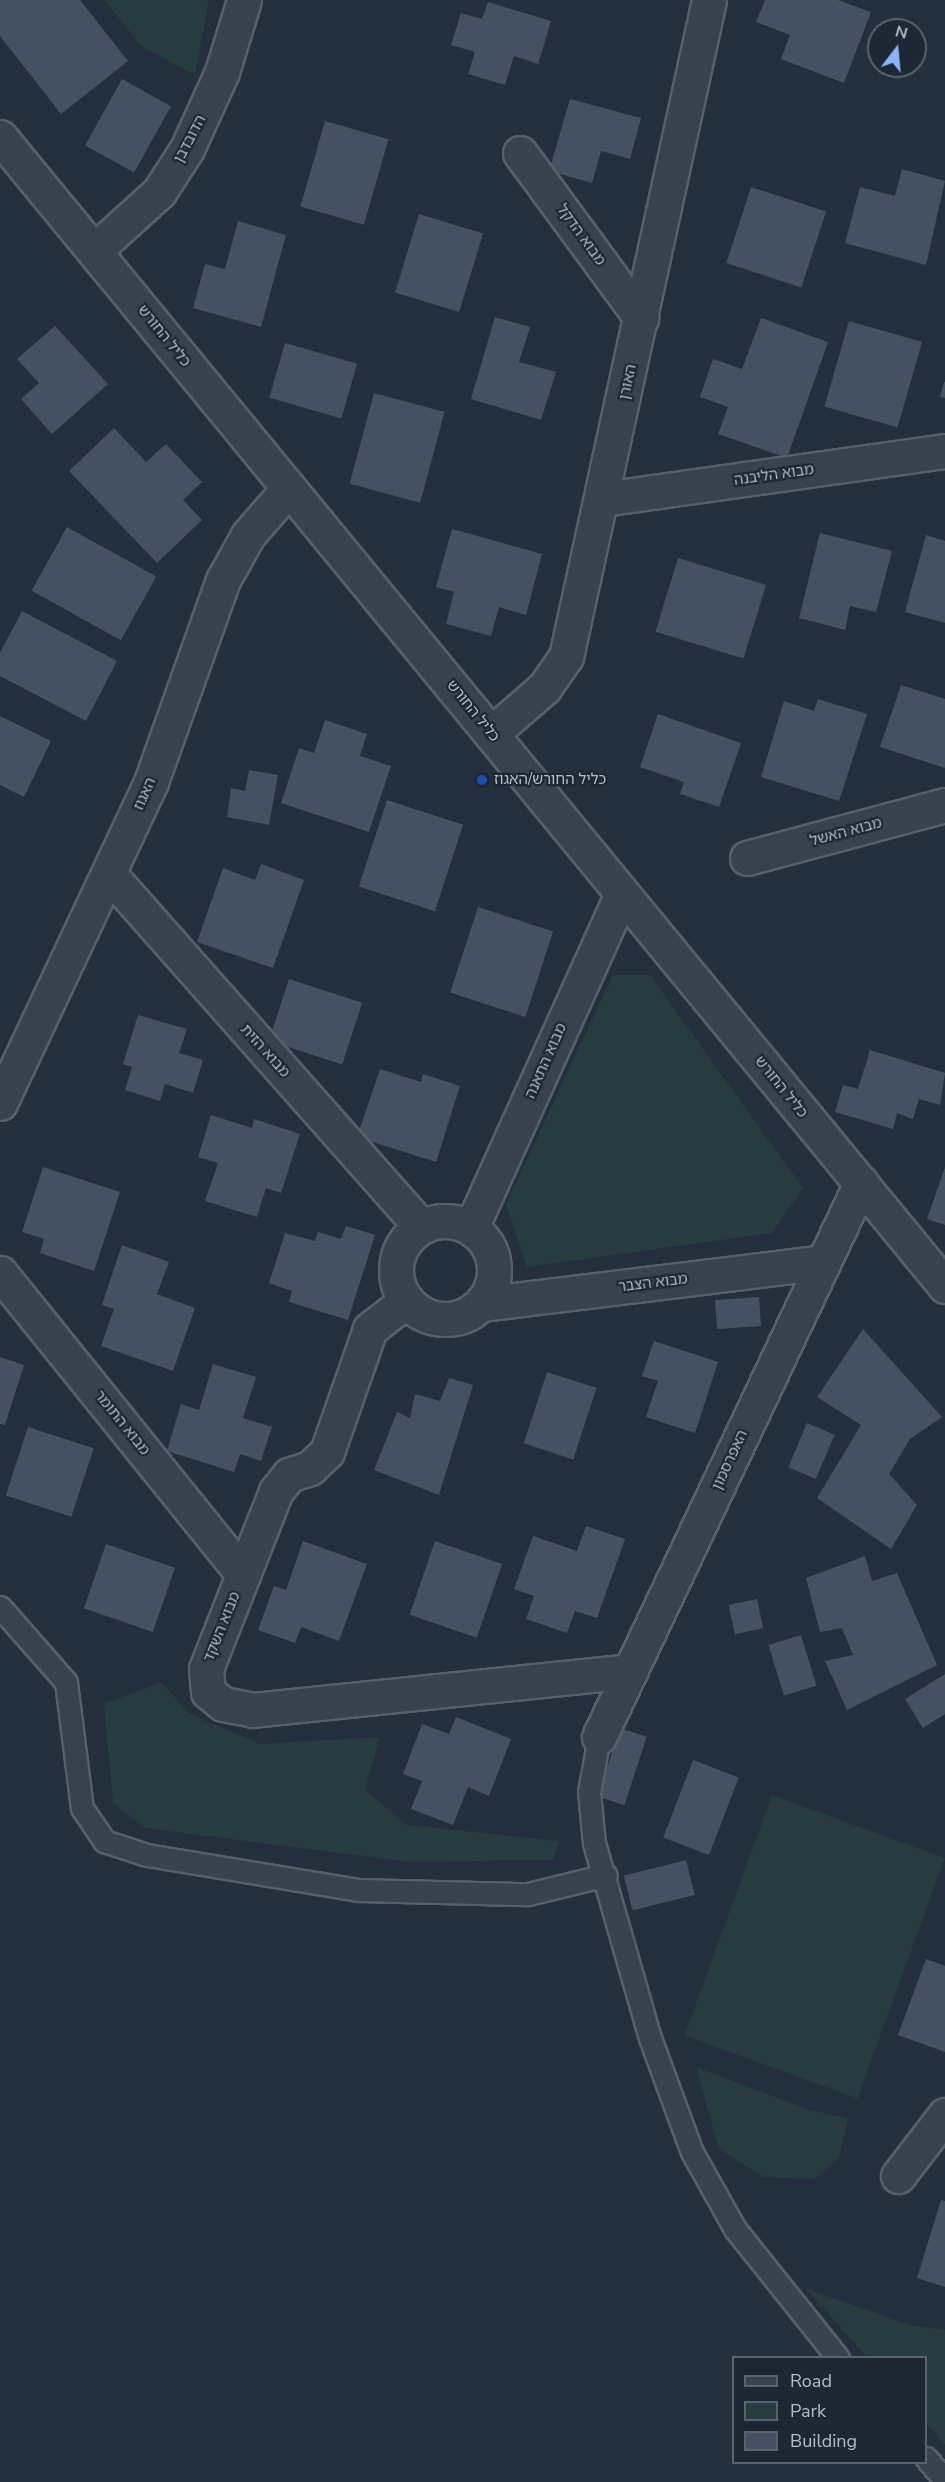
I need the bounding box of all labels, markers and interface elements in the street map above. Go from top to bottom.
north arrow [867,18,927,78]
text: N [893,20,910,45]
street label: הדובדבן [170,112,210,166]
street label: מבוא הדקל [553,201,609,269]
street label: כליל החורש [134,302,194,370]
street label: האורן [615,363,641,401]
street label: מבוא הליבנה [733,460,815,490]
street label: כליל החורש [443,677,503,745]
place label: כליל החורש/האגוז [494,771,606,789]
marker: כליל החורש/האגוז [475,773,489,787]
street label: האגוז [130,775,160,813]
street label: מבוא האשל [808,814,884,850]
street label: מבוא הזית [237,1021,293,1081]
street label: מבוא התאנה [521,1021,571,1101]
street label: כליל החורש [751,1053,811,1121]
street label: מבוא הצבר [617,1270,689,1296]
street label: מבוא התומר [90,1387,154,1459]
street label: האפרסמון [708,1427,752,1493]
street label: מבוא השקד [200,1589,244,1665]
legend [732,2356,927,2464]
text: Road [790,2369,832,2393]
text: Park [790,2399,826,2423]
text: Building [790,2429,857,2453]

